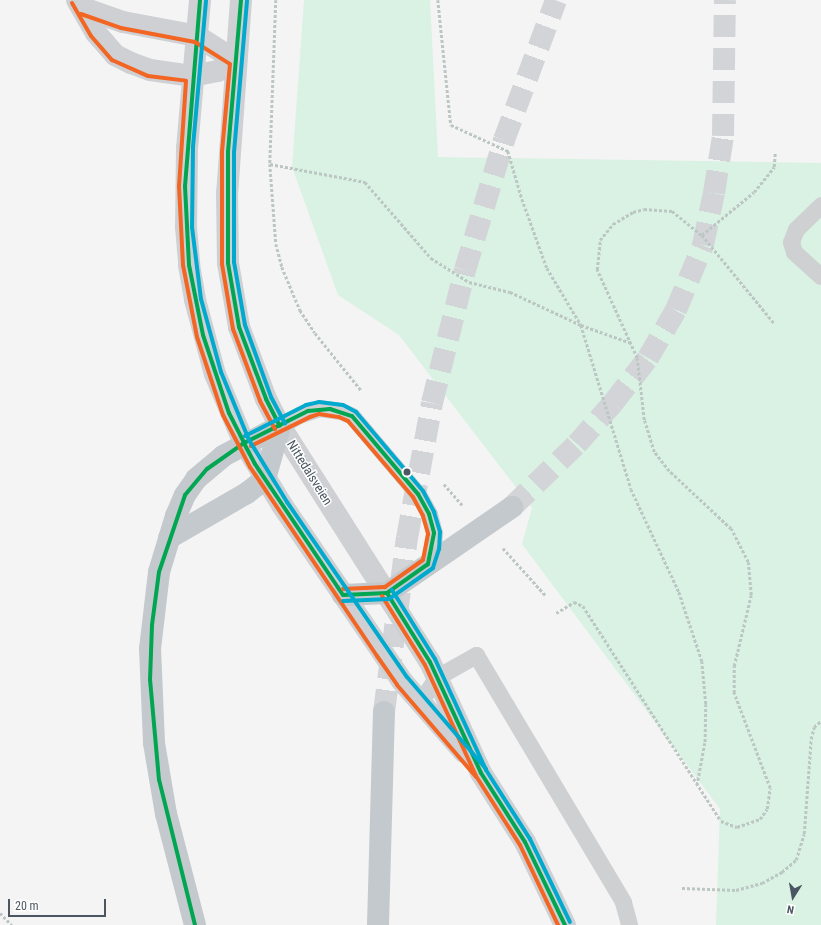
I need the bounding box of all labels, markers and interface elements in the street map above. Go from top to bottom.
street label: Nittedalsveien [283,438,335,508]
unlabelled marker [402,467,412,477]
north arrow [773,877,813,917]
scale bar [10,891,108,917]
text: 20 m [15,899,39,913]
text: N [786,902,795,916]

